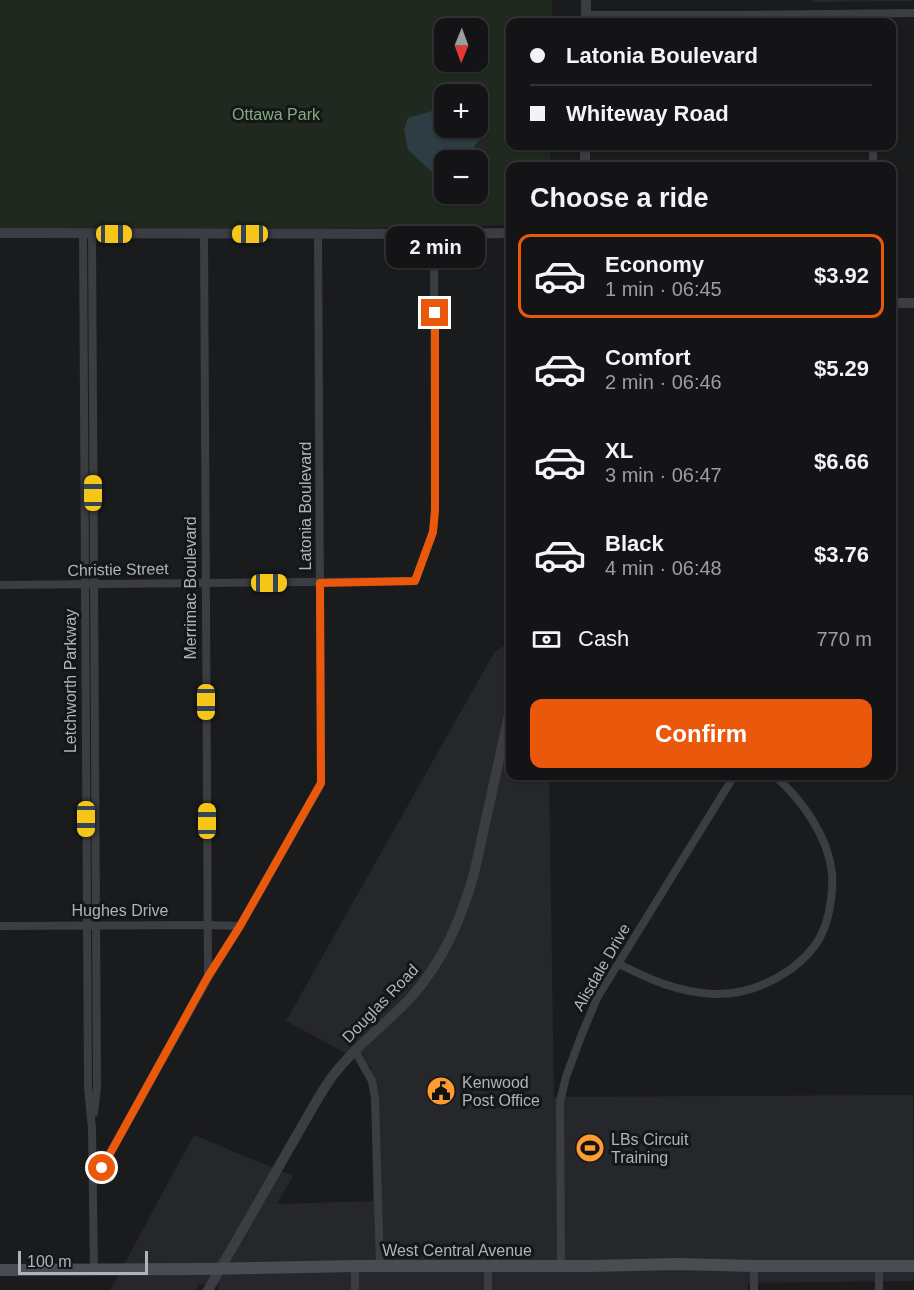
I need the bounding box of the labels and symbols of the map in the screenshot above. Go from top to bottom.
north arrow [434,18,488,72]
park label: Ottawa Park [232,106,321,123]
car [96,225,132,243]
car [232,225,268,243]
callout: 2 min [386,226,484,268]
route end [421,299,448,326]
street label: Latonia Boulevard [297,442,314,570]
car [84,475,102,511]
street label: Merrimac Boulevard [182,516,199,660]
street label: Christie Street [67,560,169,579]
car [251,574,287,592]
street label: Letchworth Parkway [62,609,79,753]
car [197,684,215,720]
car [77,801,95,837]
car [198,803,216,839]
street label: Hughes Drive [72,902,169,919]
street label: Alisdale Drive [570,921,633,1014]
street label: Douglas Road [339,961,422,1046]
place label: Kenwood Post Office [462,1074,540,1109]
public building icon: Kenwood Post Office [425,1075,457,1107]
place label: LBs Circuit Training [611,1131,689,1166]
sports icon: LBs Circuit Training [574,1132,606,1164]
route start [88,1154,115,1181]
street label: West Central Avenue [382,1242,532,1259]
scale bar [18,1248,148,1276]

